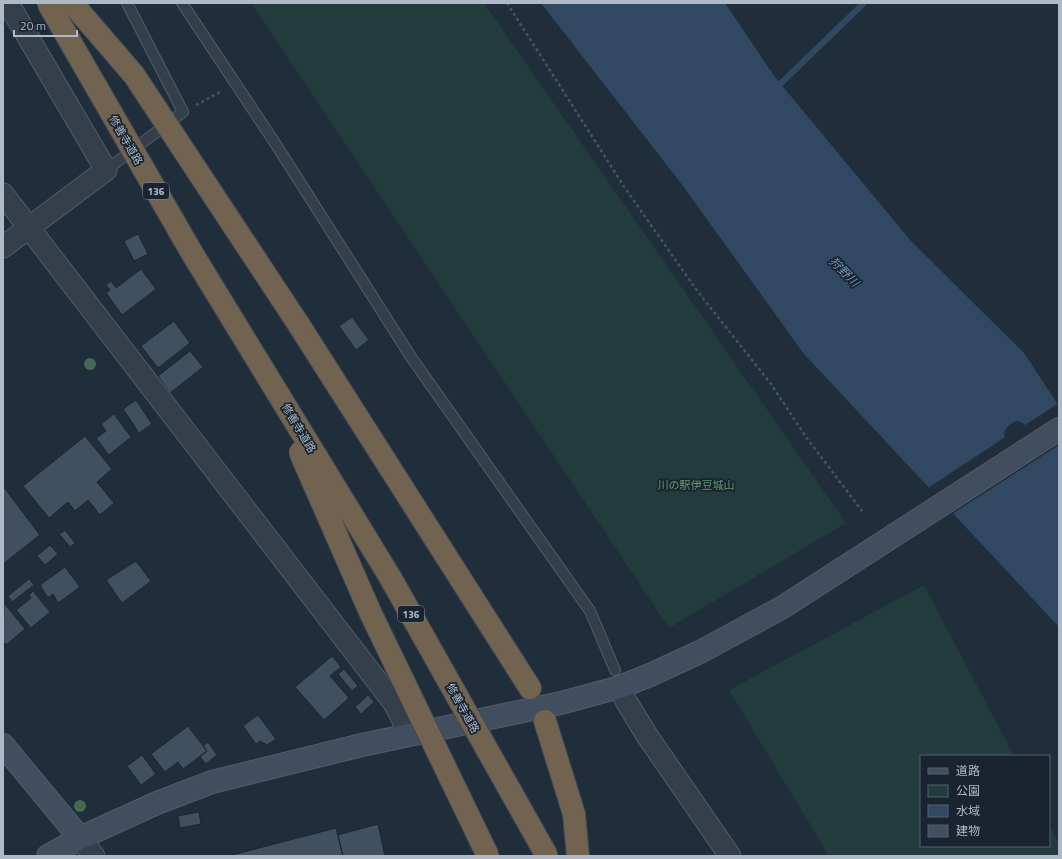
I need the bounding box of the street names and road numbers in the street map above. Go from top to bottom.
street label: 修善寺道路 [105,112,147,168]
road number: 136 [143,183,169,199]
street label: 修善寺道路 [278,400,320,456]
road number: 136 [398,606,424,622]
street label: 修善寺道路 [443,680,483,736]

